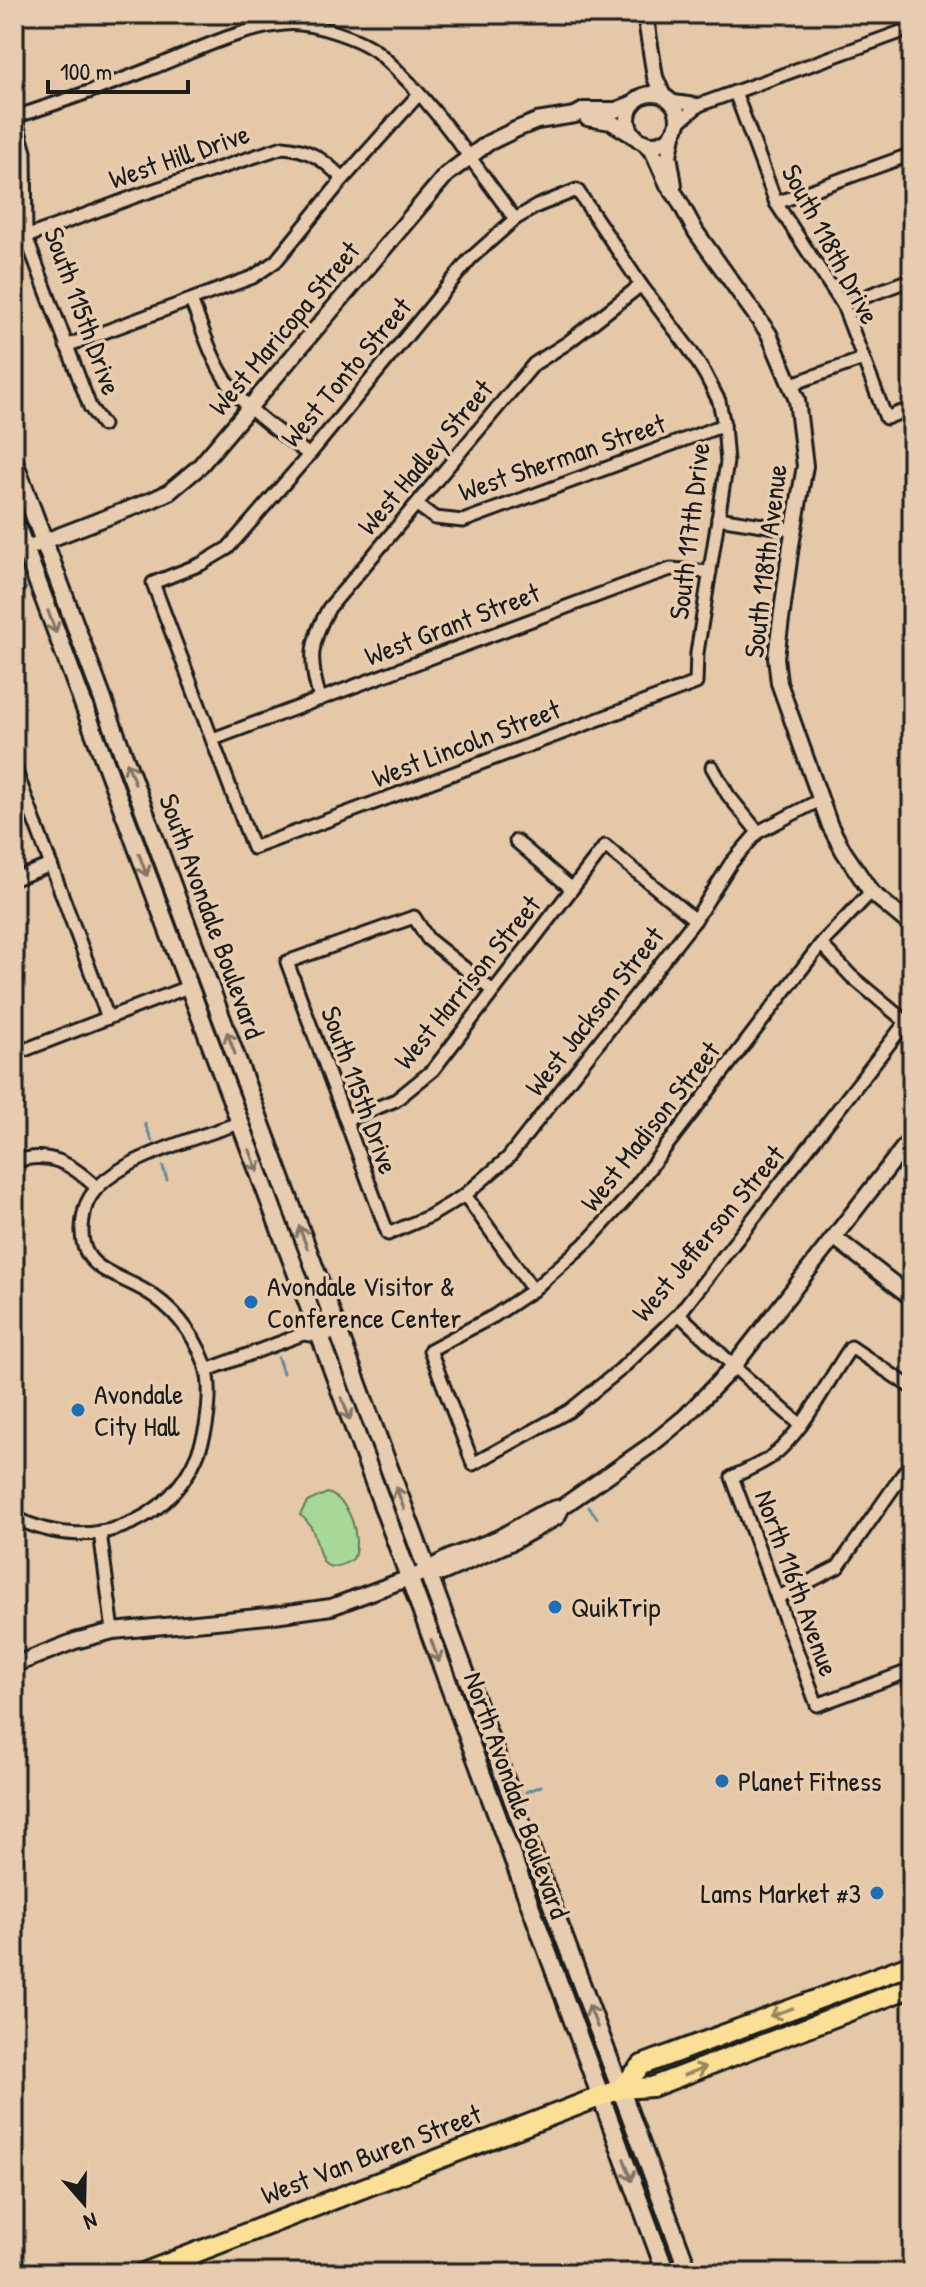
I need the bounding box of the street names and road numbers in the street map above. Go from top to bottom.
street label: West Hill Drive [104,114,254,198]
street label: South 118th Drive [773,157,889,331]
street label: South 115th Drive [35,222,131,400]
street label: West Maricopa Street [200,233,368,423]
street label: West Tonto Street [272,289,420,455]
street label: West Hadley Street [349,371,502,543]
street label: West Sherman Street [454,404,671,510]
street label: South 117th Drive [659,440,719,622]
street label: South 118th Avenue [734,462,796,660]
street label: West Grant Street [359,573,545,675]
street label: West Lincoln Street [367,690,566,796]
street label: South Avondale Boulevard [150,788,274,1044]
street label: West Harrison Street [385,887,549,1077]
street label: West Jackson Street [516,918,672,1104]
street label: South 115th Drive [312,1001,408,1179]
street label: West Madison Street [571,1033,729,1219]
street label: West Jefferson Street [623,1136,793,1329]
street label: North 116th Avenue [746,1485,848,1681]
street label: North Avondale Boulevard [455,1666,579,1924]
street label: West Van Buren Street [256,2094,487,2213]

